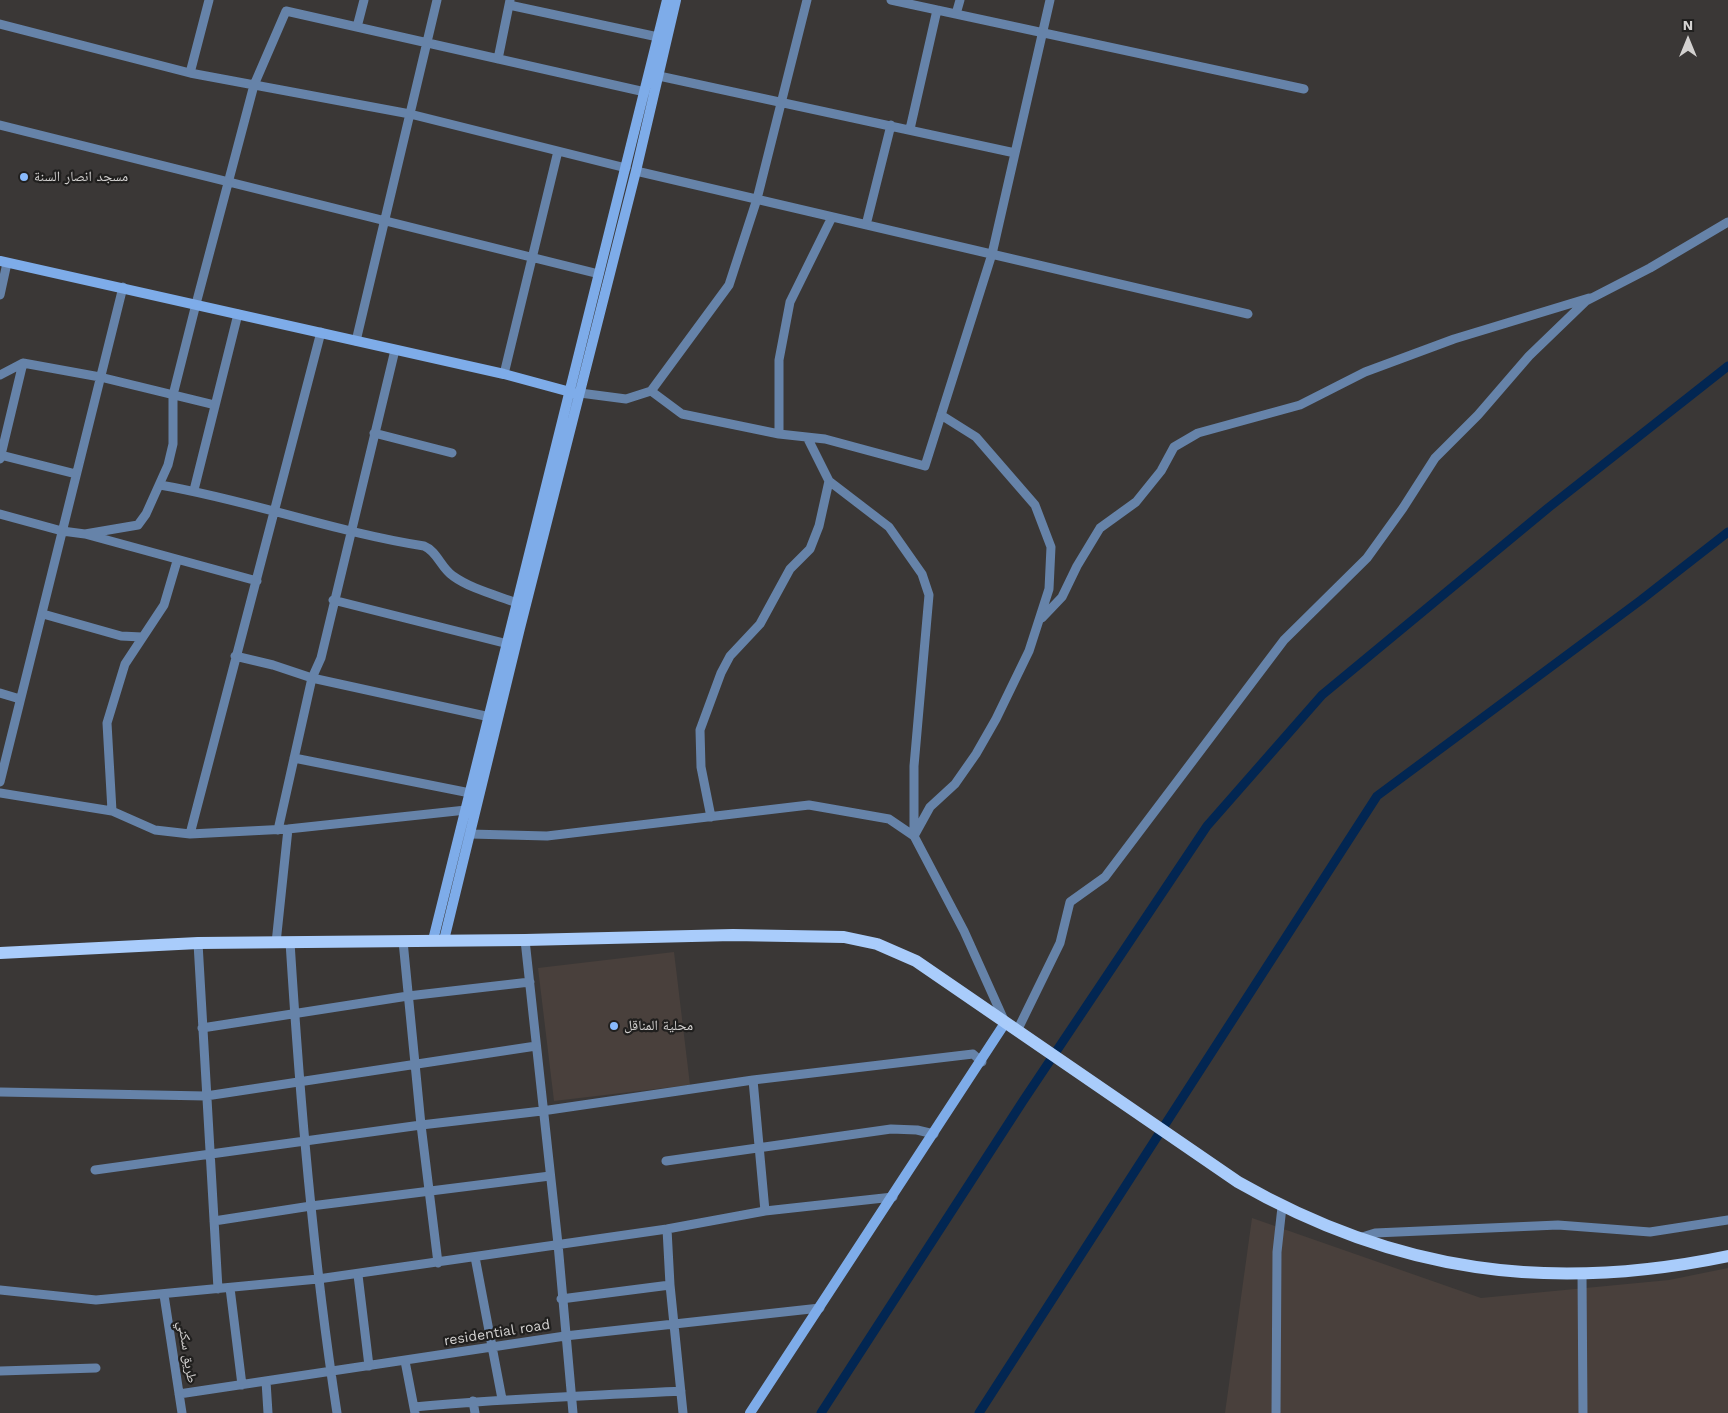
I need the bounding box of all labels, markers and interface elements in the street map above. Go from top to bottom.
north arrow [1663,15,1713,65]
text: N [1683,17,1693,33]
place label: مسجد انصار السنة [34,169,128,185]
marker: مسجد انصار السنة [18,171,30,183]
place label: محلية المناقل [624,1018,693,1034]
marker: محلية المناقل [608,1020,620,1032]
street label: residential road [443,1316,551,1350]
street label: طريق سكني [174,1320,200,1384]

